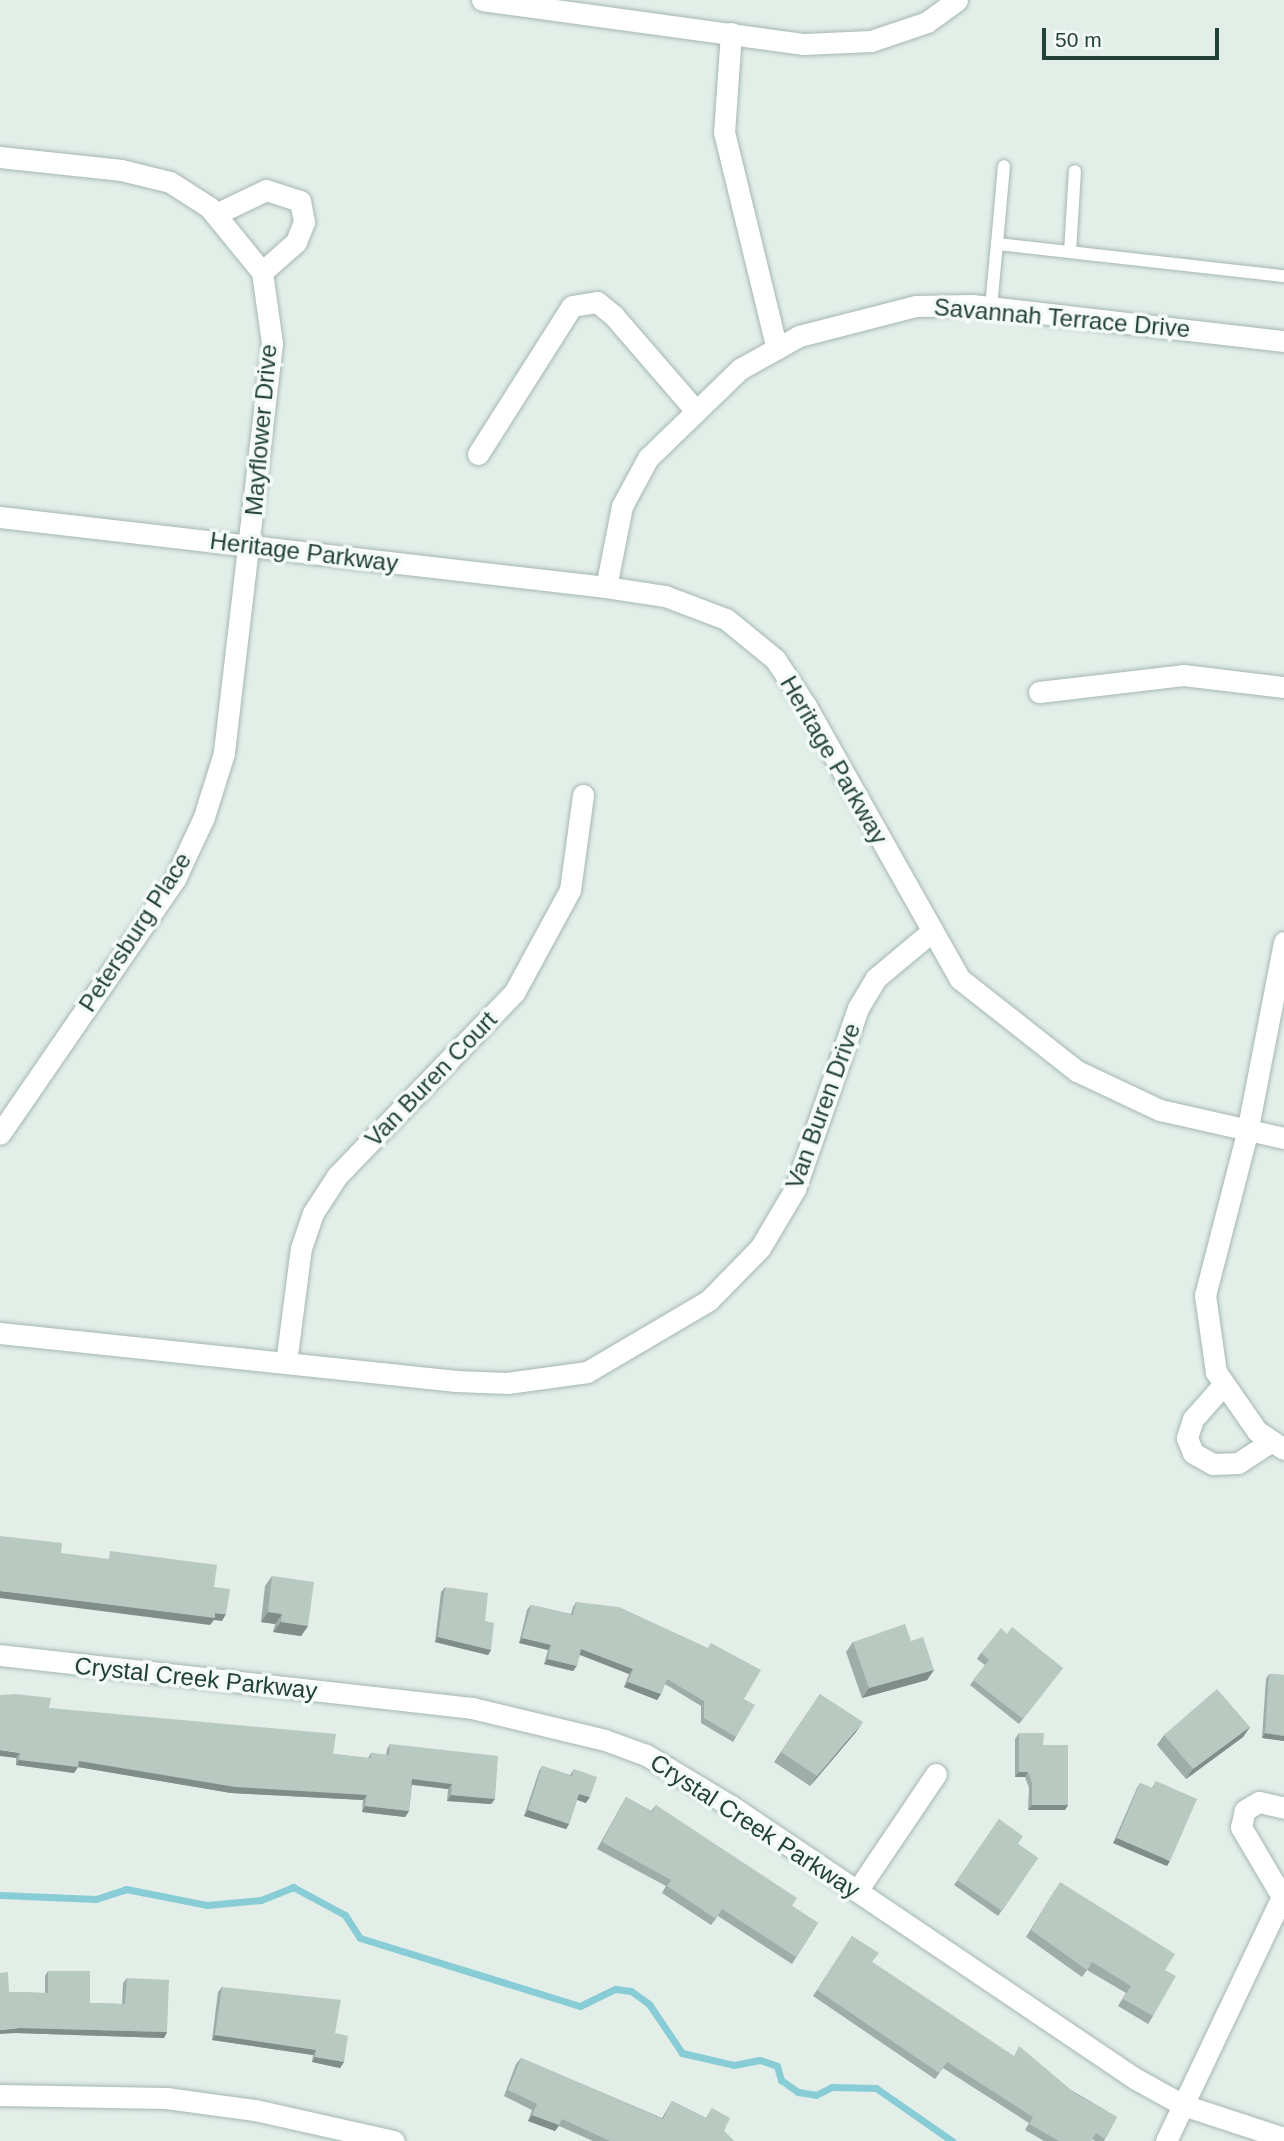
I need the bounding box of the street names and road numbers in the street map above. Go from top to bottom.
street label: Savannah Terrace Drive [933,292,1191,344]
street label: Mayflower Drive [239,343,283,517]
street label: Heritage Parkway [208,526,400,578]
street label: Heritage Parkway [774,671,894,849]
street label: Petersburg Place [73,847,197,1017]
street label: Van Buren Court [359,1005,503,1153]
street label: Van Buren Drive [780,1019,866,1193]
street label: Crystal Creek Parkway [73,1651,319,1705]
street label: Crystal Creek Parkway [645,1747,865,1905]

